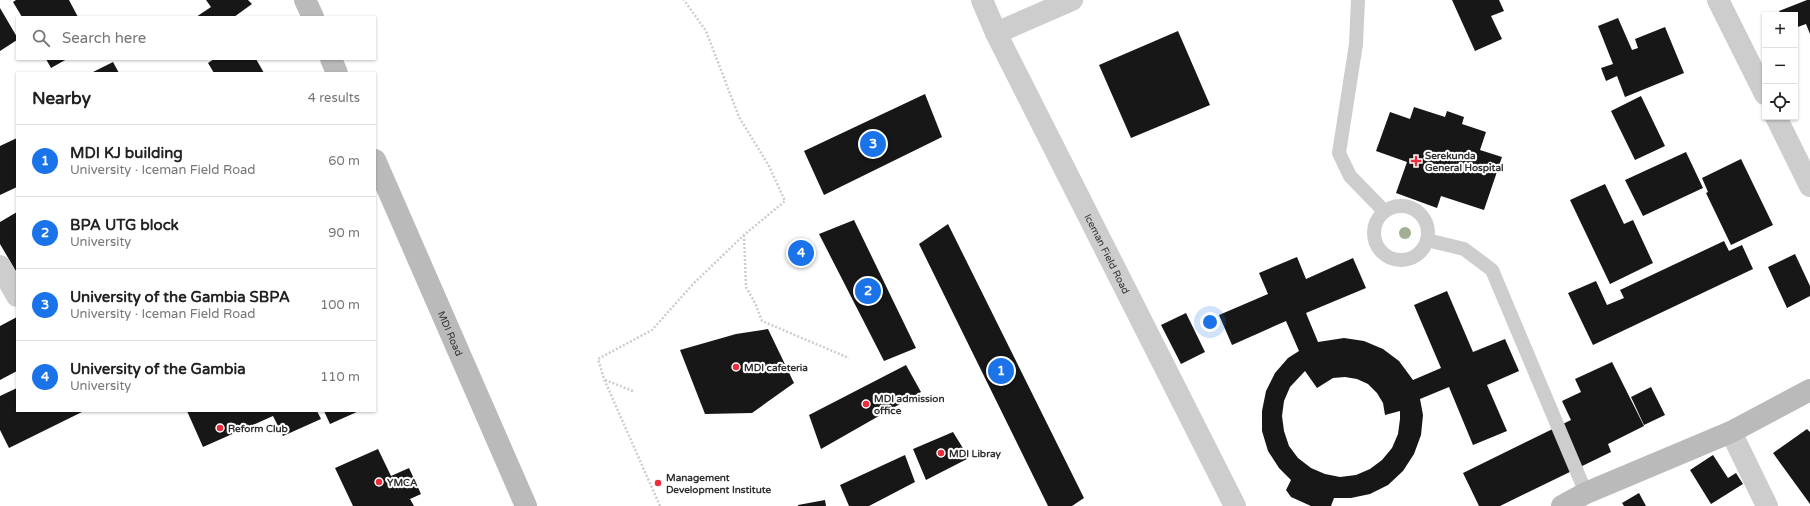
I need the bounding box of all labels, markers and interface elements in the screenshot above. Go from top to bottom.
map controls [1762,12,1798,120]
button: + [1762,12,1798,48]
search box [16,16,376,60]
icon: search [30,27,52,49]
text: Search here [62,29,146,47]
button: − [1762,48,1798,84]
button: locate [1762,84,1798,120]
text: Nearby [32,88,91,109]
text: 4 results [308,90,360,106]
pin: 3 [860,129,886,159]
text: MDI KJ building [70,144,183,162]
place label: Serekunda General Hospital [1425,150,1504,174]
text: 1 [41,153,49,169]
text: 60 m [328,153,360,169]
marker: Serekunda General Hospital [1410,155,1422,167]
text: University · Iceman Field Road [70,162,256,178]
street label: Iceman Field Road [1081,212,1132,296]
text: BPA UTG block [70,216,179,234]
text: 2 [41,225,49,241]
text: 90 m [328,225,360,241]
text: University [70,234,131,250]
pin: 4 [788,238,814,268]
pin: 2 [855,276,881,306]
text: University of the Gambia SBPA [70,288,290,306]
text: 3 [41,297,49,313]
text: 100 m [320,297,360,313]
text: University · Iceman Field Road [70,306,256,322]
street label: MDI Road [435,309,465,358]
your location [1200,312,1220,332]
pin: 1 [988,356,1014,386]
text: University of the Gambia [70,360,246,378]
marker: MDI cafeteria [731,362,741,372]
place label: MDI cafeteria [744,362,808,374]
text: 4 [41,369,49,385]
text: 110 m [320,369,360,385]
text: University [70,378,131,394]
place label: MDI admission office [874,393,944,417]
marker: MDI admission office [861,399,871,409]
marker: Reform Club [215,423,225,433]
place label: Reform Club [228,423,289,435]
marker: MDI Libray [936,448,946,458]
place label: MDI Libray [949,448,1002,460]
place label: Management Development Institute [666,472,771,496]
marker: YMCA [374,477,384,487]
place label: YMCA [387,477,418,489]
marker: Management Development Institute [653,478,663,488]

